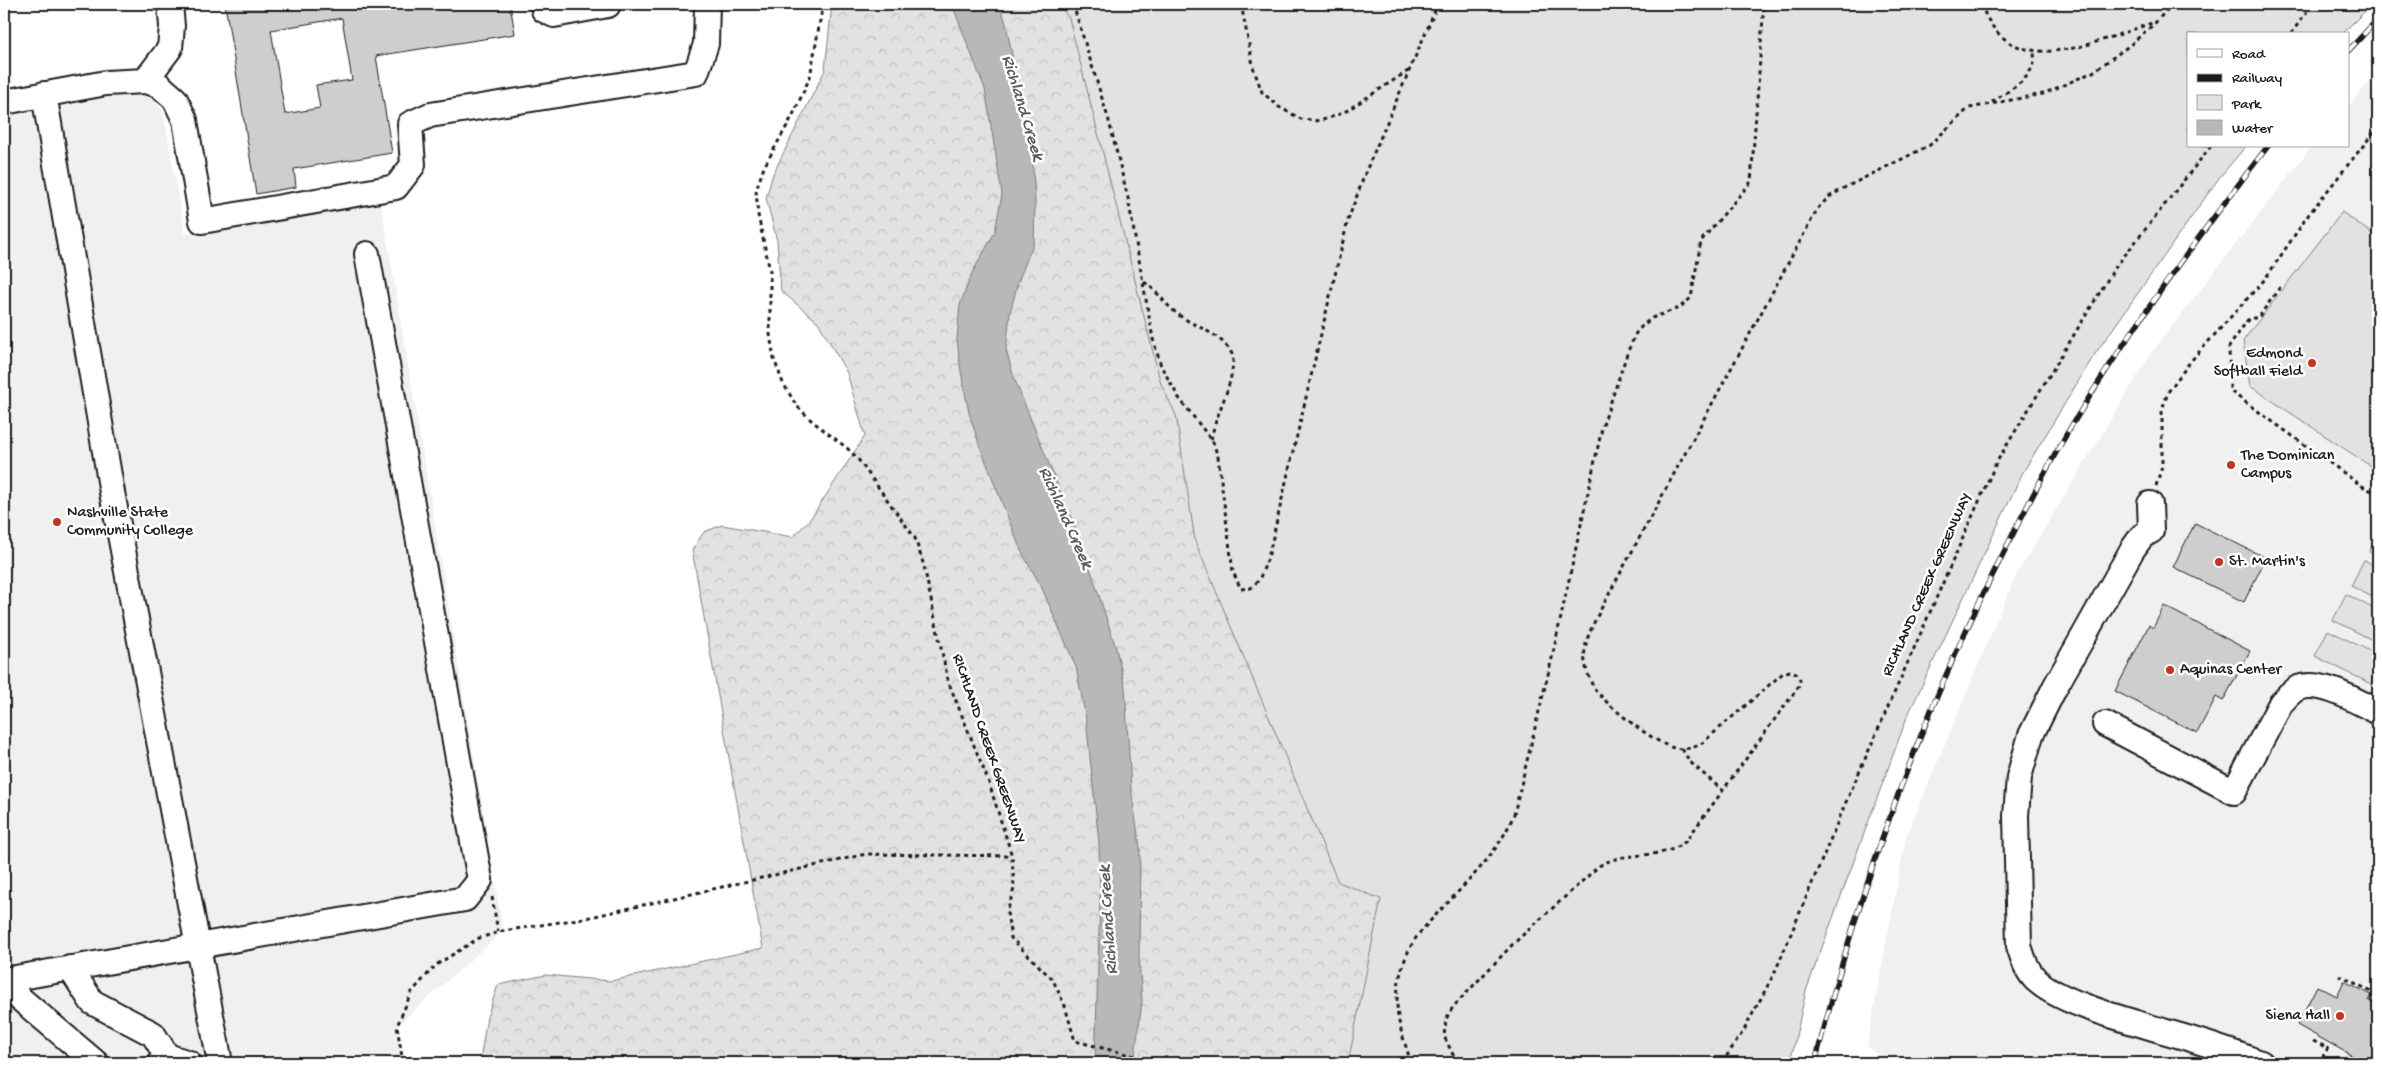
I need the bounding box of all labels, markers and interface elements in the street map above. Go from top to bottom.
legend [2187,32,2350,148]
text: Road [2232,46,2266,64]
water label: Richland Creek [996,53,1049,165]
text: Railway [2232,70,2283,88]
text: Park [2231,96,2262,114]
text: Water [2232,120,2274,138]
place label: Edmond Softball Field [2214,345,2304,382]
marker: Edmond Softball Field [2306,357,2318,369]
place label: The Dominican Campus [2240,447,2335,484]
marker: The Dominican Campus [2225,459,2237,471]
water label: Richland Creek [1033,464,1098,574]
street label: RICHLAND CREEK GREENWAY [1879,490,1977,680]
place label: Nashville State Community College [67,504,194,541]
marker: Nashville State Community College [51,516,63,528]
place label: St. Martin's [2229,553,2306,572]
marker: St. Martin's [2213,556,2225,568]
street label: RICHLAND CREEK GREENWAY [947,652,1029,846]
place label: Aquinas Center [2180,661,2282,680]
marker: Aquinas Center [2164,664,2176,676]
water label: Richland Creek [1095,863,1123,975]
place label: Siena Hall [2266,1007,2330,1026]
marker: Siena Hall [2334,1010,2346,1022]

